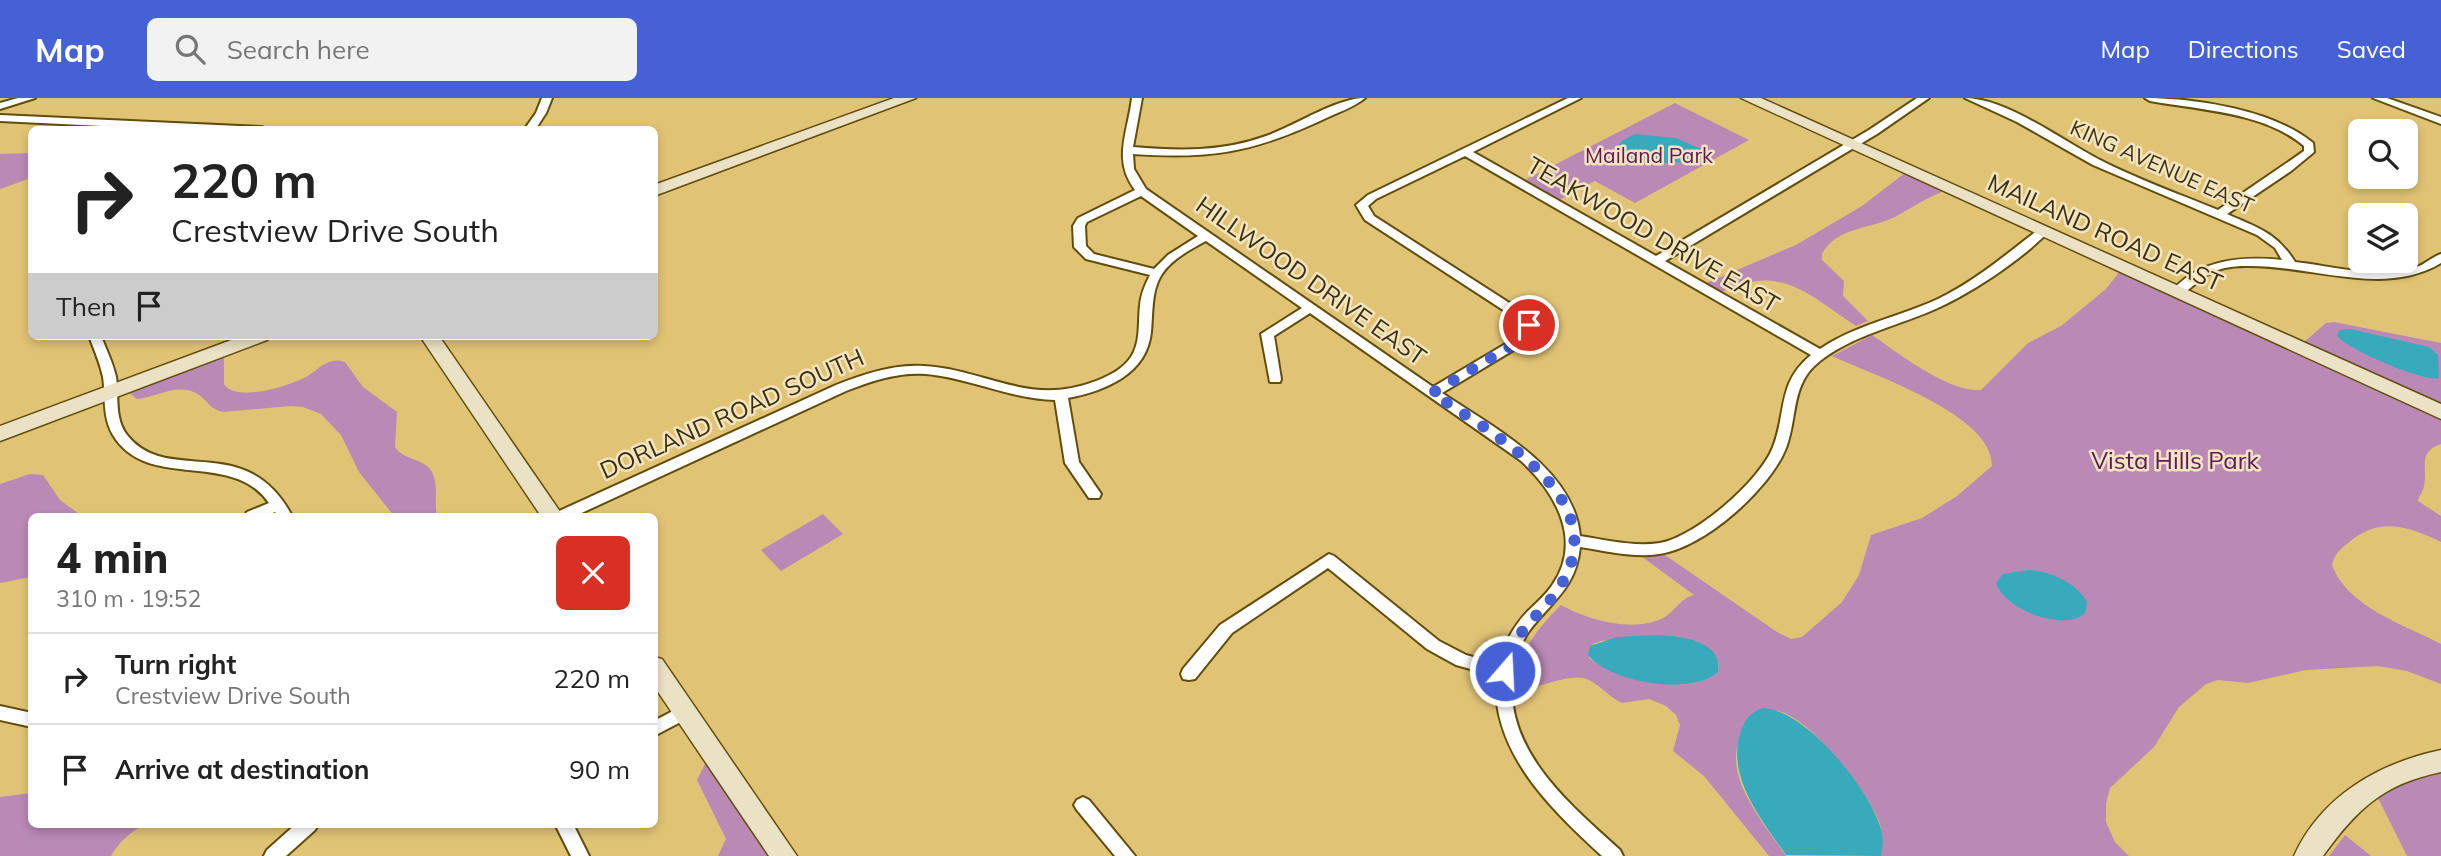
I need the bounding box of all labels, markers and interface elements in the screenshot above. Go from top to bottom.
search box [147,18,637,81]
text: Map [35,29,105,70]
icon: search [171,30,209,68]
text: Search here [227,33,370,66]
text: Map [2100,34,2150,64]
text: Directions [2188,34,2299,64]
text: Saved [2337,34,2406,64]
street label: KING AVENUE EAST [2067,114,2259,218]
map controls [2348,119,2418,273]
button: search [2348,119,2418,189]
park label: Mailand Park [1585,142,1713,168]
text: 220 m [171,149,317,210]
street label: TEAKWOOD DRIVE EAST [1522,150,1786,319]
icon: right [56,154,147,245]
street label: MAILAND ROAD EAST [1983,167,2228,298]
street label: HILLWOOD DRIVE EAST [1191,189,1433,371]
button: layers [2348,203,2418,273]
text: Crestview Drive South [171,210,499,250]
icon: arrive [130,287,168,325]
text: Then [56,290,116,323]
pin [1499,295,1559,355]
icon: arrive [1510,306,1548,344]
street label: DORLAND ROAD SOUTH [595,341,868,485]
park label: Vista Hills Park [2091,445,2259,475]
text: 4 min [56,531,169,584]
button: close [556,536,630,610]
text: 310 m · 19:52 [56,584,201,613]
position arrow [1468,634,1542,708]
text: Turn right [115,648,236,681]
icon: right [56,660,94,698]
text: 220 m [554,662,630,695]
text: Crestview Drive South [115,681,351,710]
icon: arrive [56,751,94,789]
text: Arrive at destination [115,753,370,786]
text: 90 m [569,753,630,786]

